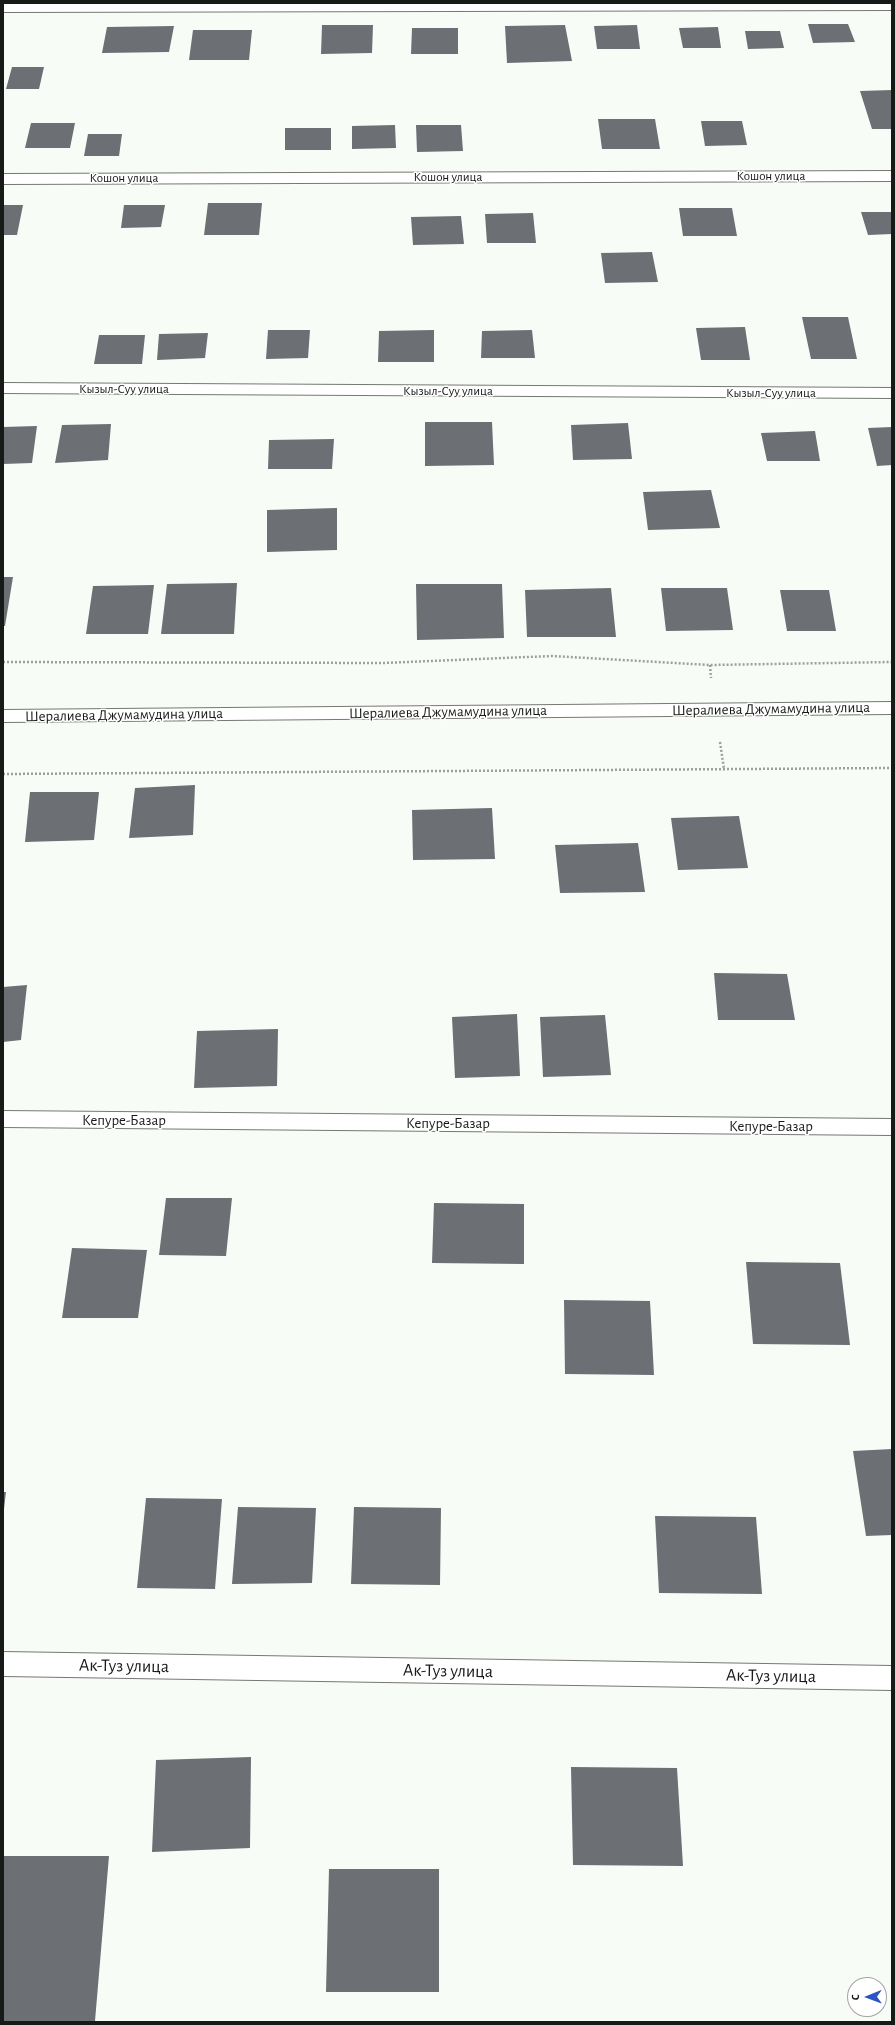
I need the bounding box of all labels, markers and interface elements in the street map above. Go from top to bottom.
street label: Кошон улица [737,168,805,184]
street label: Кошон улица [414,169,482,185]
street label: Кошон улица [90,170,158,186]
street label: Кызыл-Суу улица [79,381,169,397]
street label: Кызыл-Суу улица [403,383,493,399]
street label: Кызыл-Суу улица [726,385,816,401]
street label: Шералиева Джумамудина улица [672,698,870,720]
street label: Шералиева Джумамудина улица [349,701,547,723]
street label: Шералиева Джумамудина улица [25,704,223,726]
street label: Кепуре-Базар [82,1111,166,1129]
street label: Кепуре-Базар [406,1114,490,1132]
street label: Кепуре-Базар [729,1117,813,1135]
street label: Ак-Туз улица [79,1654,169,1678]
street label: Ак-Туз улица [403,1659,493,1683]
street label: Ак-Туз улица [726,1664,816,1688]
north arrow [847,1977,887,2017]
text: С [850,1994,861,2000]

